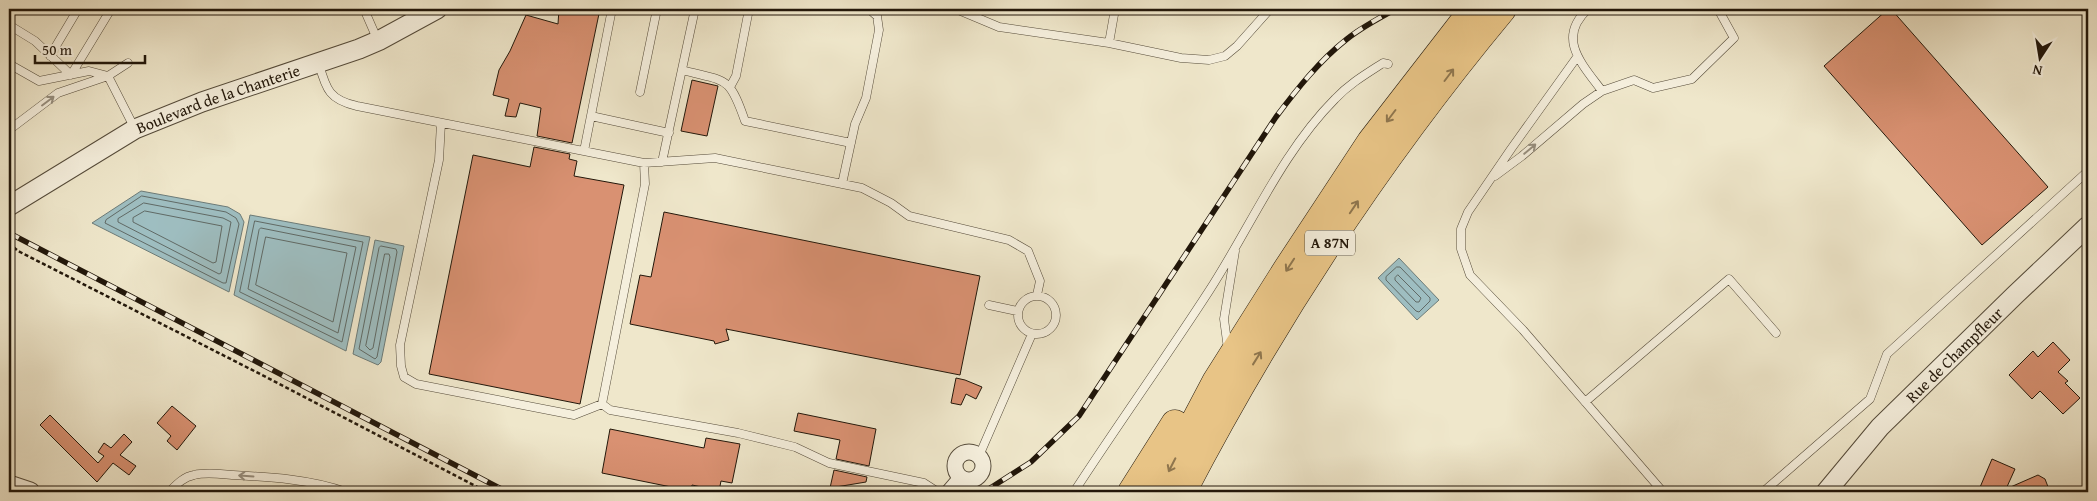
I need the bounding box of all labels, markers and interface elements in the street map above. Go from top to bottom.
scale bar [35,32,145,64]
north arrow [2014,32,2064,82]
text: 50 m [42,39,73,60]
street label: Boulevard de la Chanterie [132,58,303,139]
text: N [2030,60,2044,81]
one-way arrow [1444,68,1454,82]
one-way arrow [41,96,55,106]
one-way arrow [1385,109,1396,122]
one-way arrow [1524,143,1537,155]
one-way arrow [1349,200,1359,214]
road number: A 87N [1305,230,1355,256]
one-way arrow [1284,258,1295,272]
street label: Rue de Champfleur [1900,301,2008,408]
one-way arrow [1252,352,1262,366]
one-way arrow [1167,458,1177,473]
one-way arrow [239,471,255,480]

